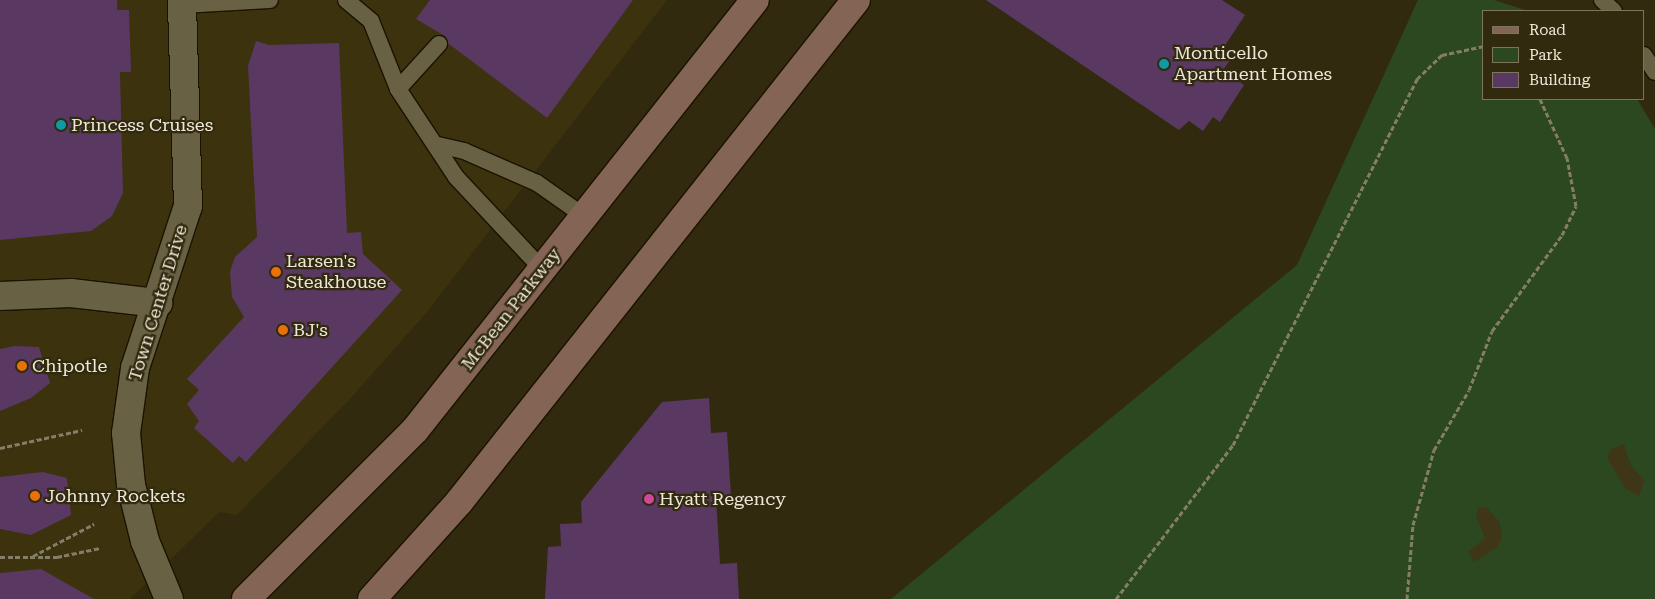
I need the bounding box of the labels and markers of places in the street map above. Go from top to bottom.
place label: Monticello Apartment Homes [1174,43,1332,86]
marker: Monticello Apartment Homes [1158,58,1170,70]
place label: Princess Cruises [71,114,213,136]
marker: Princess Cruises [55,119,67,131]
place label: Larsen's Steakhouse [286,251,386,294]
marker: Larsen's Steakhouse [270,266,282,278]
place label: BJ's [293,319,328,341]
marker: BJ's [277,324,289,336]
place label: Chipotle [32,355,107,377]
marker: Chipotle [16,360,28,372]
place label: Johnny Rockets [45,485,185,507]
place label: Hyatt Regency [659,488,786,510]
marker: Johnny Rockets [29,490,41,502]
marker: Hyatt Regency [643,493,655,505]

